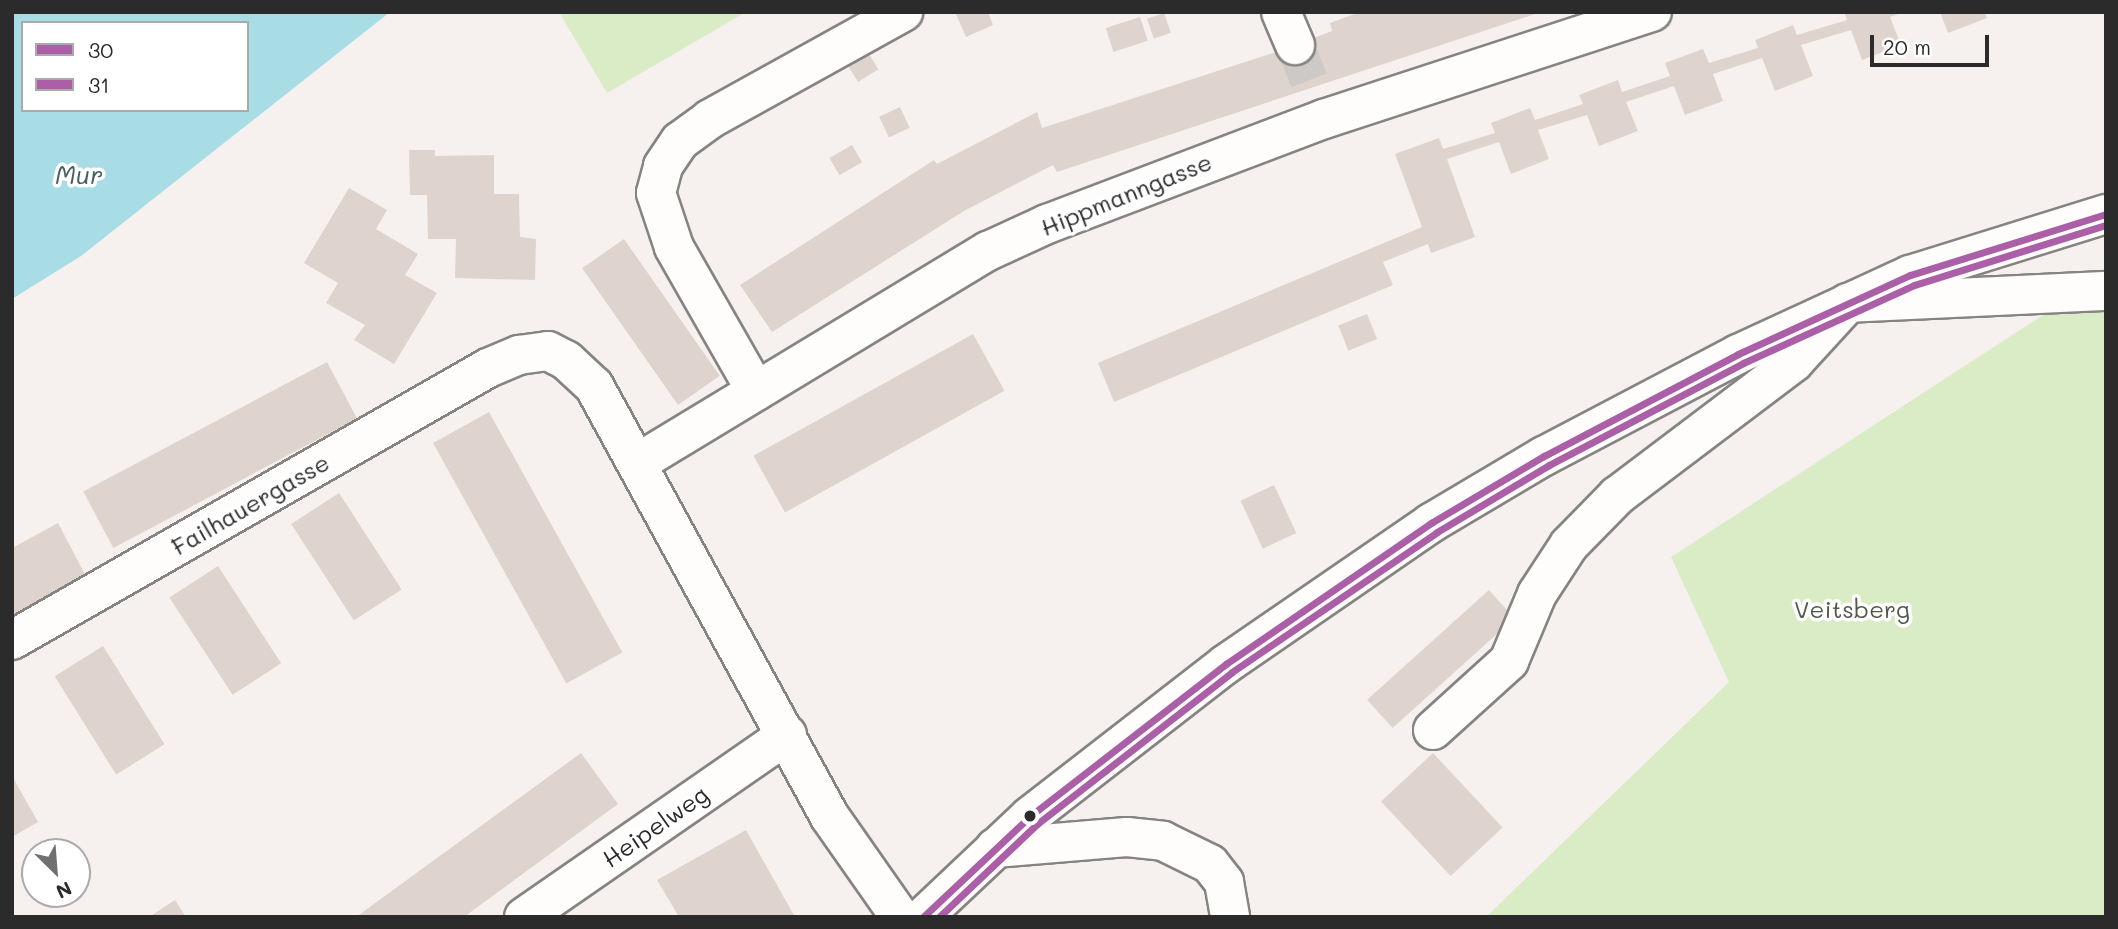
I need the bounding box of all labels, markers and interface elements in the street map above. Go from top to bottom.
legend [21,21,248,112]
scale bar [1873,21,1992,65]
text: 20 m [1883,33,1931,60]
text: 30 [88,36,113,63]
text: 31 [88,71,110,98]
street label: Hippmanngasse [1036,147,1216,241]
water label: Mur [55,159,103,191]
street label: Failhauergasse [166,447,334,561]
park label: Veitsberg [1794,595,1910,623]
street label: Heipelweg [597,779,713,873]
unlabelled marker [1023,809,1037,823]
north arrow [21,838,91,908]
text: N [52,876,76,905]

